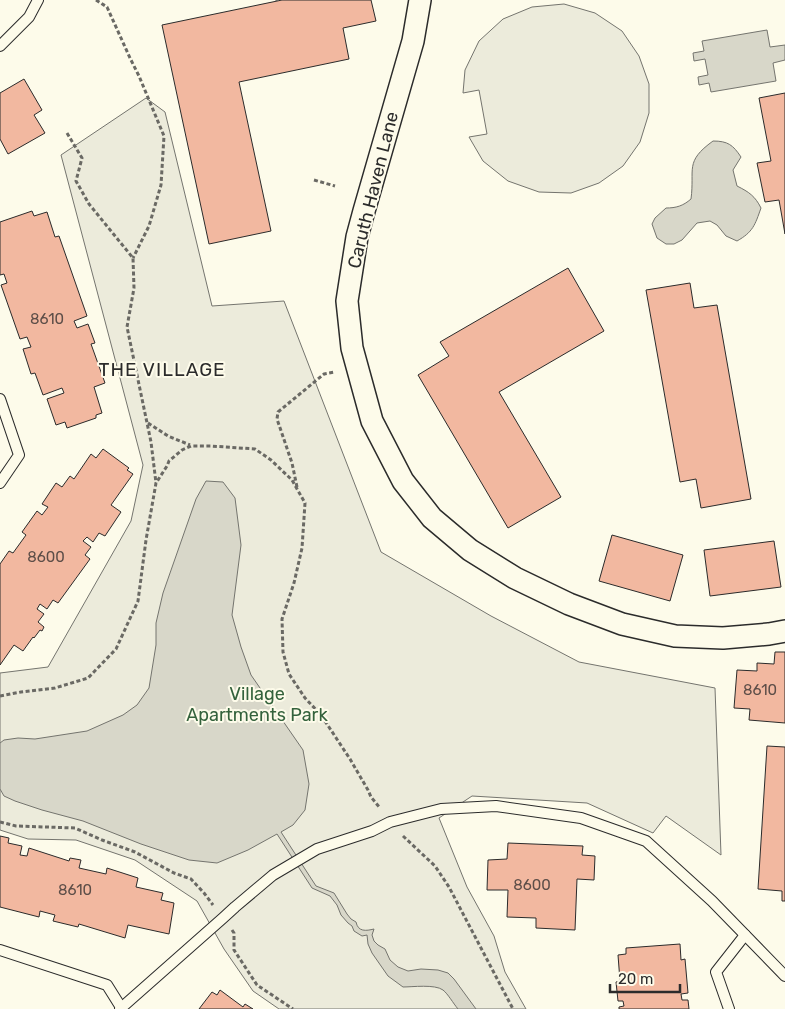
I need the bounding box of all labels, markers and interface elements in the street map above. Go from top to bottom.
street label: Caruth Haven Lane [343,109,403,271]
house number: 8610 [30,310,64,328]
district label: THE VILLAGE [98,358,226,381]
house number: 8600 [27,548,65,566]
house number: 8610 [743,681,777,699]
park label: Village Apartments Park [186,683,328,726]
house number: 8600 [513,876,551,894]
house number: 8610 [58,881,92,899]
scale bar [610,962,680,994]
text: 20 m [618,970,653,988]

